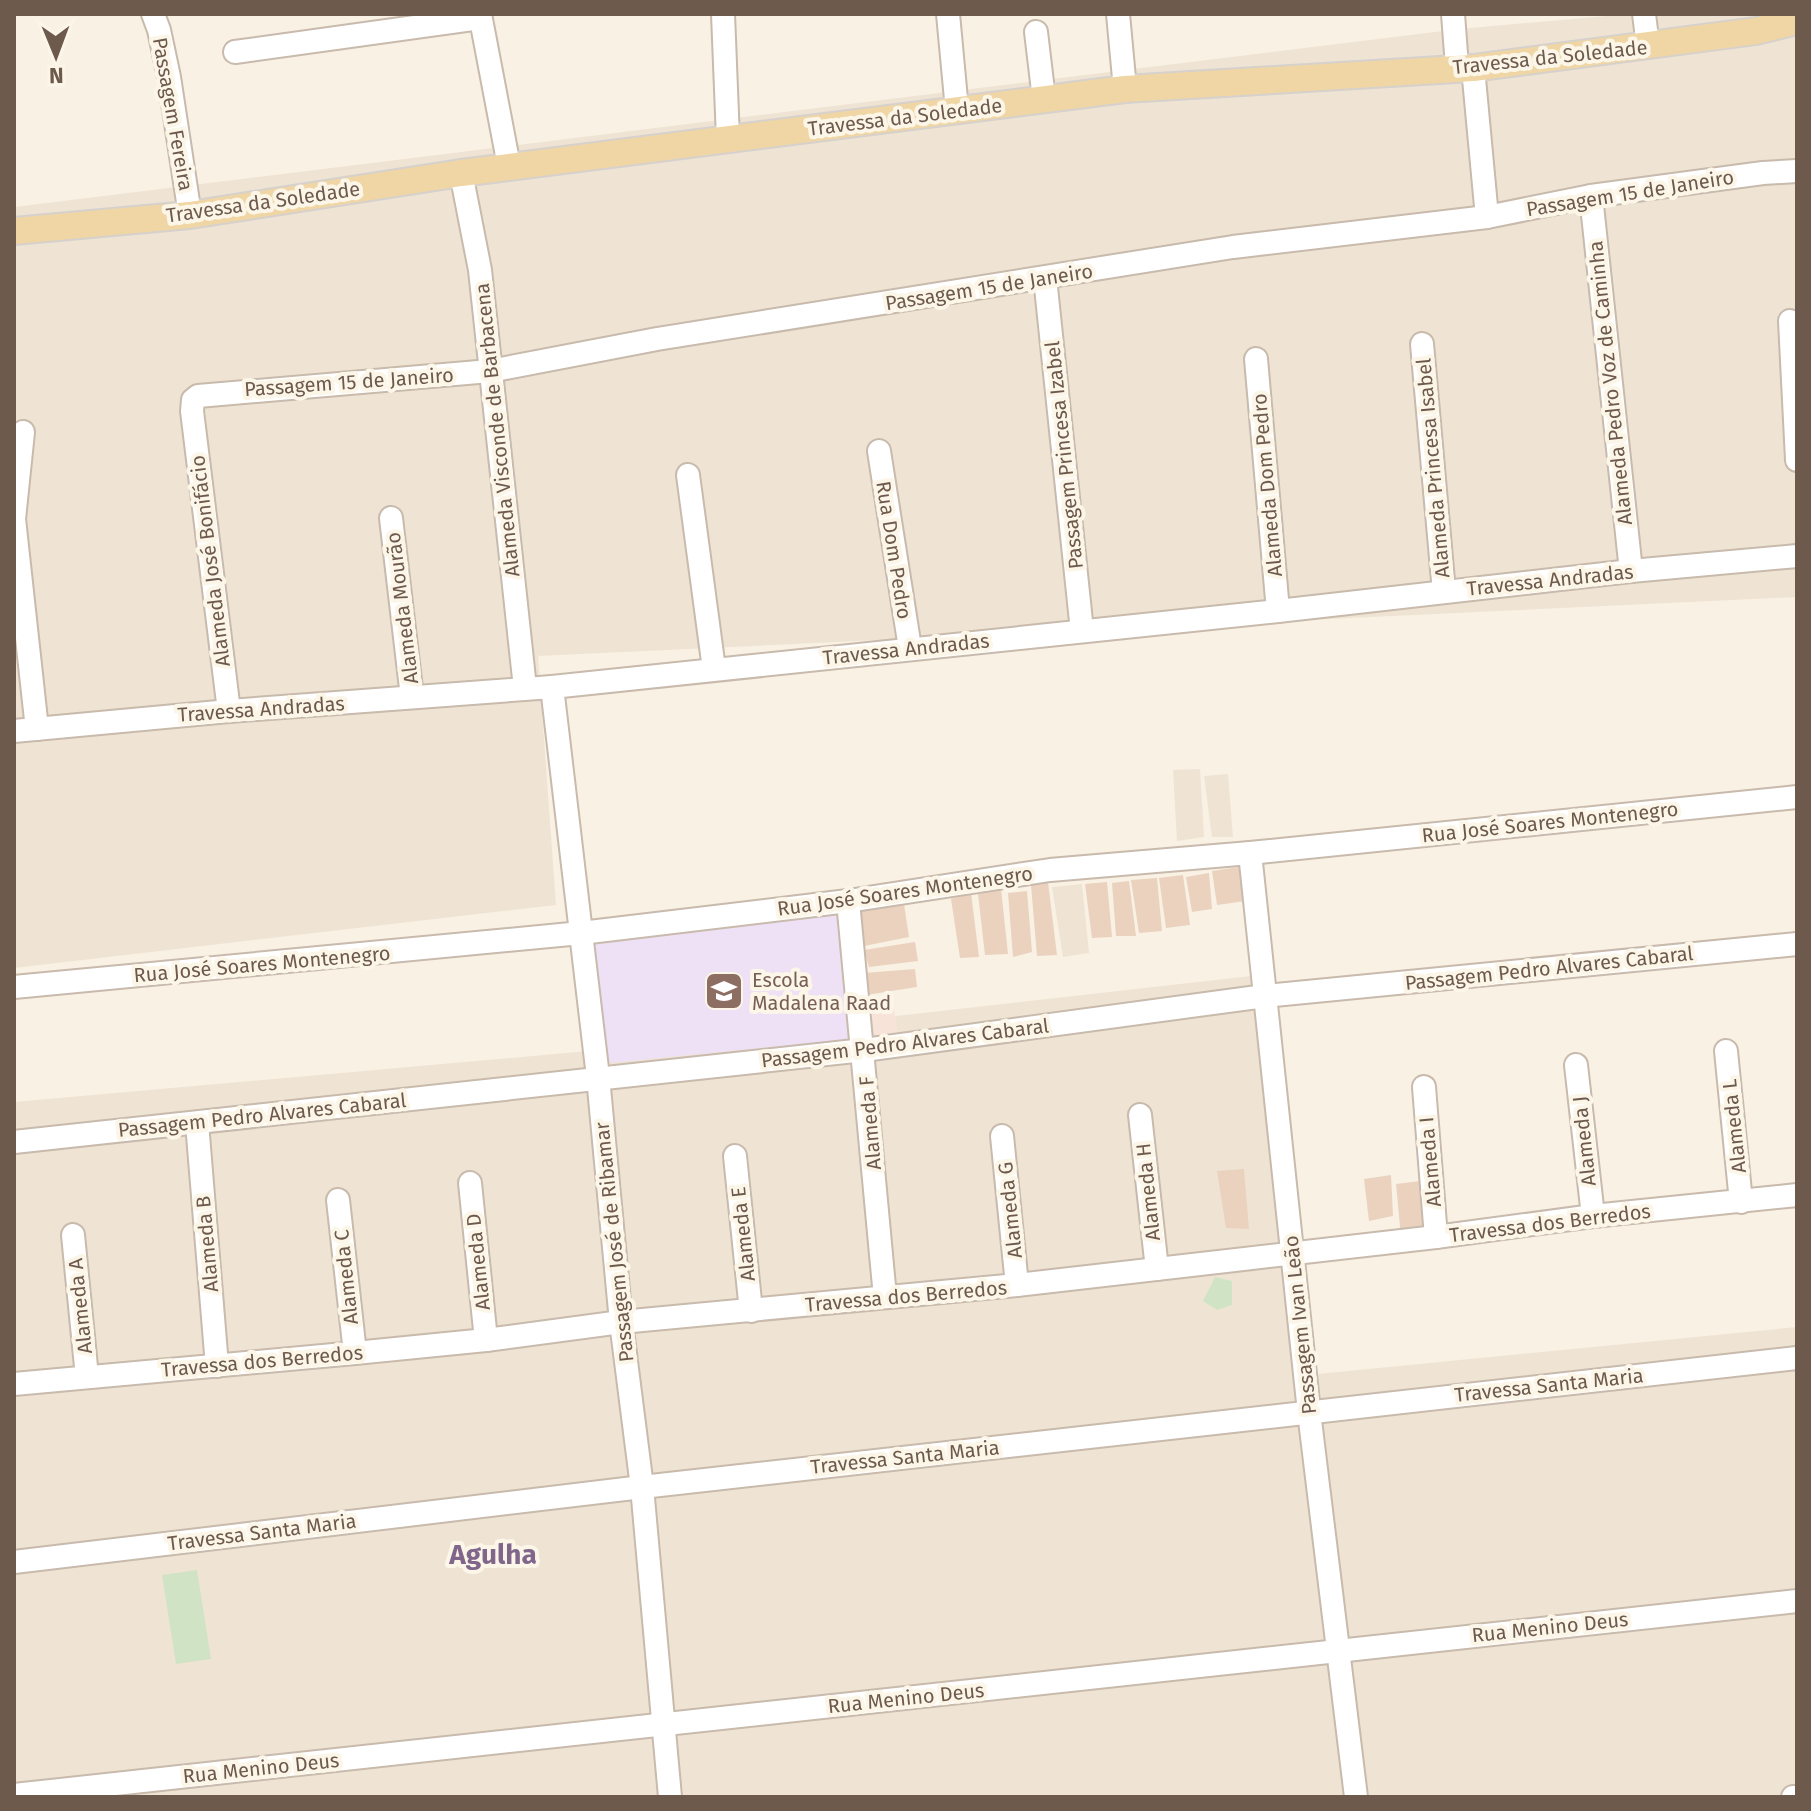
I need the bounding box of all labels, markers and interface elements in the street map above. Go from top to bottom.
north arrow [16,16,96,96]
street label: Travessa da Soledade [1452,35,1648,79]
street label: Passagem Fereira [148,36,198,192]
text: N [49,62,64,89]
street label: Travessa da Soledade [806,93,1004,141]
street label: Passagem 15 de Janeiro [1525,165,1735,221]
street label: Travessa da Soledade [165,177,361,227]
street label: Alameda Pedro Voz de Caminha [1583,240,1637,526]
street label: Passagem 15 de Janeiro [884,259,1094,315]
street label: Alameda Visconde de Barbacena [470,282,524,578]
street label: Passagem Princesa Izabel [1040,340,1088,570]
street label: Alameda Princesa Isabel [1411,357,1455,579]
street label: Passagem 15 de Janeiro [244,363,454,401]
street label: Alameda Dom Pedro [1247,392,1287,578]
street label: Alameda José Bonifácio [185,454,235,668]
street label: Rua Dom Pedro [871,479,917,621]
street label: Alameda Mourão [381,531,423,685]
street label: Travessa Andradas [1465,559,1635,601]
street label: Travessa Andradas [821,628,991,670]
street label: Travessa Andradas [177,691,345,727]
street label: Rua José Soares Montenegro [1421,797,1679,847]
street label: Rua José Soares Montenegro [776,861,1034,921]
street label: Rua José Soares Montenegro [133,941,391,987]
street label: Passagem Pedro Alvares Cabaral [1404,941,1694,995]
place label: Escola Madalena Raad [752,968,891,1015]
school or university icon: Escola Madalena Raad [703,970,745,1012]
street label: Passagem Pedro Alvares Cabaral [760,1013,1050,1073]
street label: Alameda F [854,1075,886,1171]
street label: Alameda L [1717,1078,1751,1174]
street label: Passagem Pedro Alvares Cabaral [117,1088,407,1142]
street label: Alameda J [1567,1095,1601,1187]
street label: Alameda I [1414,1116,1446,1208]
street label: Passagem José de Ribamar [589,1121,639,1363]
street label: Alameda H [1131,1142,1165,1242]
street label: Alameda G [993,1161,1027,1259]
street label: Alameda E [726,1186,760,1282]
street label: Alameda B [191,1195,223,1293]
street label: Travessa dos Berredos [1448,1199,1652,1247]
street label: Alameda D [461,1212,495,1312]
street label: Alameda C [329,1228,363,1326]
street label: Passagem Ivan Leão [1279,1234,1321,1416]
street label: Alameda A [63,1257,97,1355]
street label: Travessa dos Berredos [804,1275,1008,1317]
street label: Travessa dos Berredos [160,1340,364,1382]
street label: Travessa Santa Maria [1453,1363,1645,1407]
street label: Travessa Santa Maria [809,1435,1001,1479]
street label: Travessa Santa Maria [166,1509,358,1555]
district label: Agulha [448,1538,537,1571]
street label: Rua Menino Deus [1471,1607,1629,1647]
street label: Rua Menino Deus [827,1678,985,1718]
street label: Rua Menino Deus [182,1748,340,1788]

